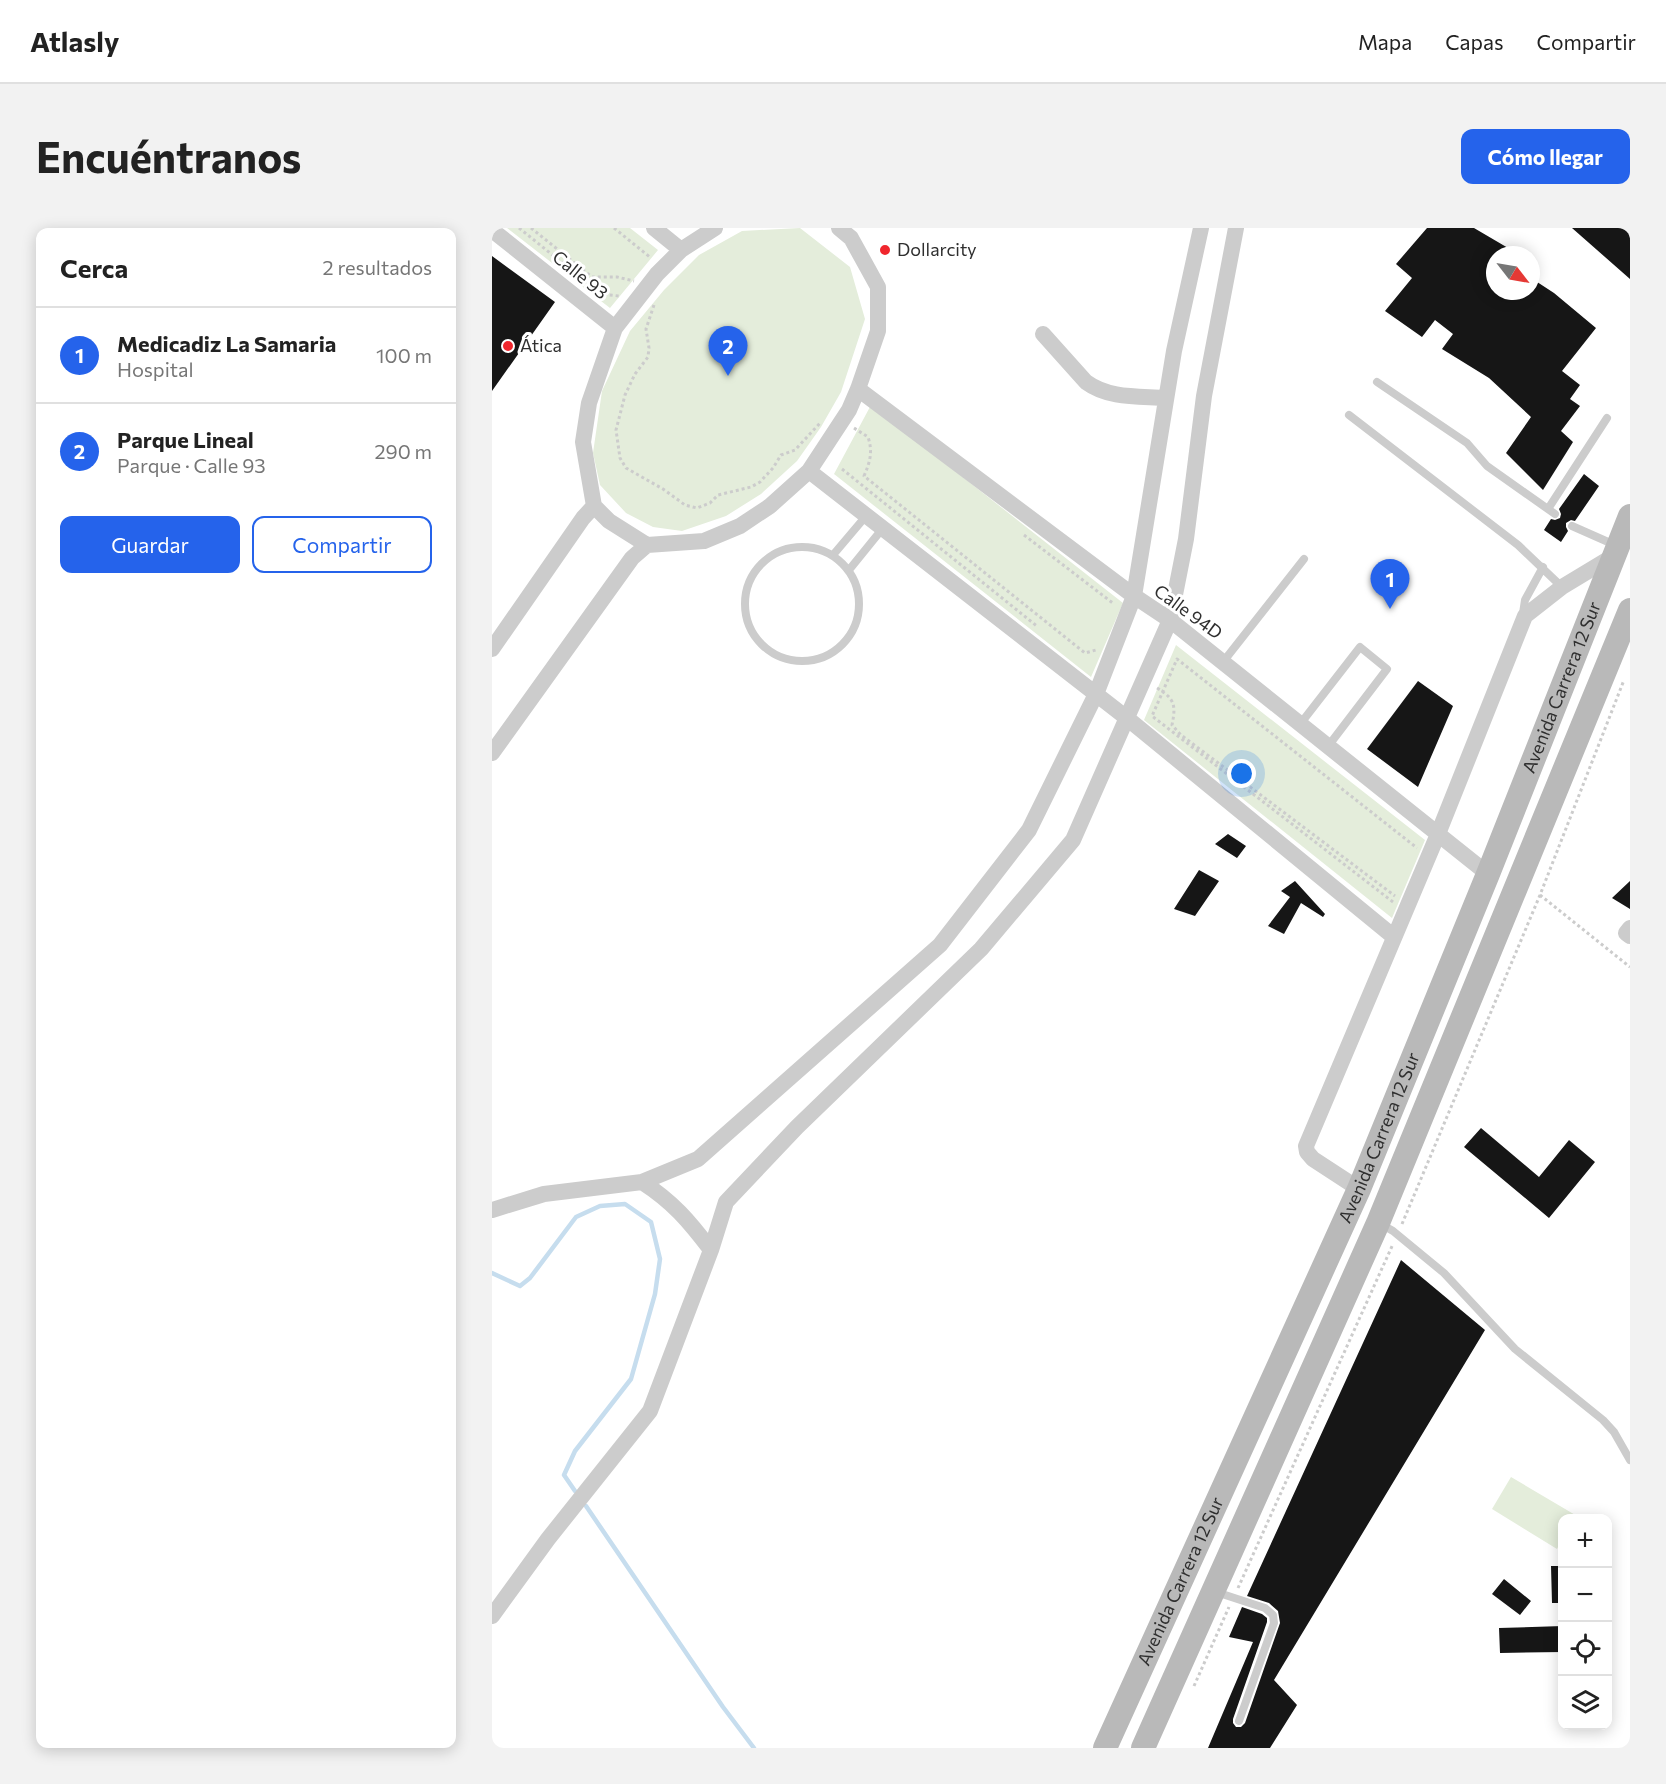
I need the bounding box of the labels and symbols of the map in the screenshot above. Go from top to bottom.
place label: Dollarcity [897,238,977,260]
marker: Dollarcity [878,243,892,257]
street label: Calle 93 [548,245,613,303]
north arrow [1486,246,1540,300]
pin: 2 [708,326,748,376]
place label: Ática [520,334,562,356]
marker: Ática [501,339,515,353]
pin: 1 [1370,560,1410,609]
street label: Calle 94D [1150,579,1227,643]
street label: Avenida Carrera 12 Sur [1517,598,1605,776]
your location [1227,759,1256,788]
street label: Avenida Carrera 12 Sur [1333,1049,1424,1226]
street label: Avenida Carrera 12 Sur [1132,1493,1228,1669]

